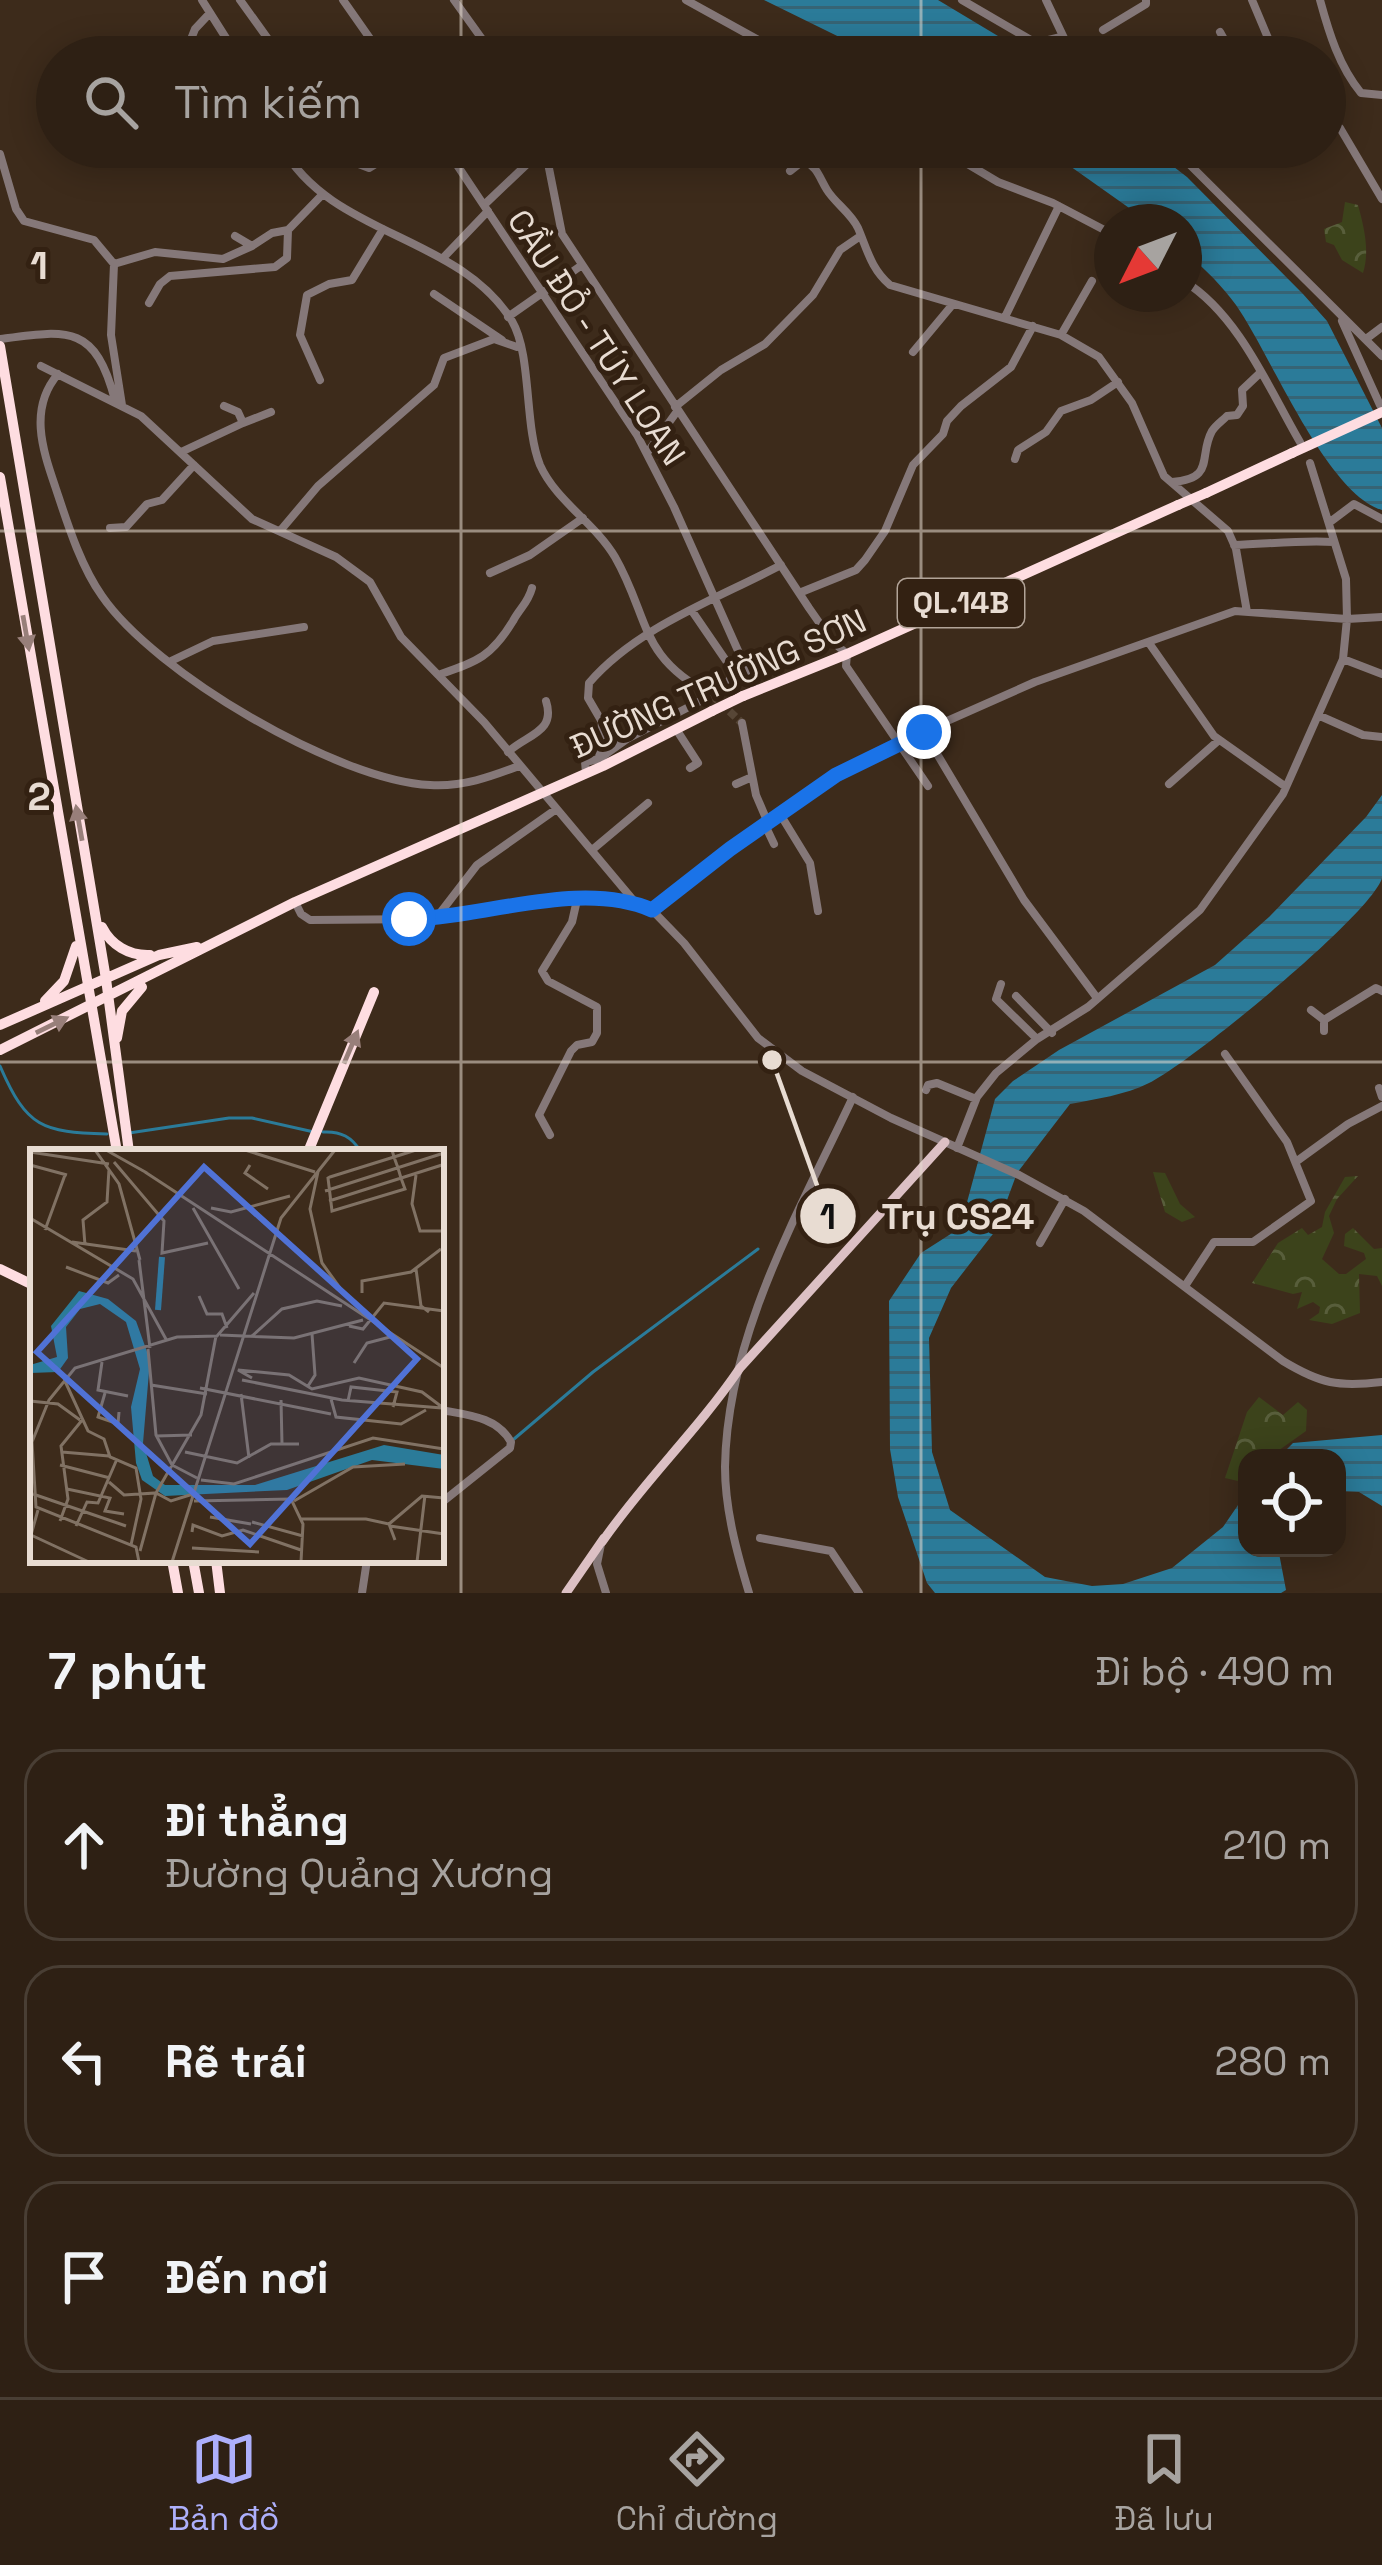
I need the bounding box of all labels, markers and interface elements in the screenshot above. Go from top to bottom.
search box [36,36,1346,168]
icon: search [78,69,144,135]
text: Tìm kiếm [174,74,362,131]
street label: CẦU ĐỎ - TÚY LOAN [498,201,696,473]
north arrow [1094,204,1202,312]
text: 1 [30,241,48,290]
road number: QL.14B [898,579,1024,627]
street label: ĐƯỜNG TRƯỜNG SƠN [564,600,873,768]
one-way arrow [17,615,36,653]
route end [897,705,951,759]
text: 2 [27,772,51,821]
one-way arrow [70,803,88,841]
route start [382,892,436,946]
one-way arrow [35,1016,69,1036]
one-way arrow [342,1029,362,1064]
inset map [30,1149,444,1563]
callout: Trụ CS24 [798,1180,1059,1252]
text: 1 [820,1194,836,1240]
text: Trụ CS24 [881,1194,1035,1240]
map controls [1238,1449,1346,1557]
button: locate [1238,1449,1346,1557]
text: 7 phút [48,1639,207,1704]
text: Đi bộ · 490 m [1095,1647,1334,1696]
text: Đi thẳng [165,1792,349,1849]
icon: ahead [51,1812,117,1878]
text: 210 m [1223,1821,1331,1870]
text: Đường Quảng Xương [165,1849,553,1898]
icon: left [51,2028,117,2094]
text: Rẽ trái [165,2033,307,2090]
text: 280 m [1215,2037,1331,2086]
icon: arrive [51,2244,117,2310]
text: Đến nơi [165,2249,329,2306]
tab: Bản đồ [168,2426,279,2540]
tab: Chỉ đường [616,2426,778,2540]
tab: Đã lưu [1114,2426,1214,2540]

